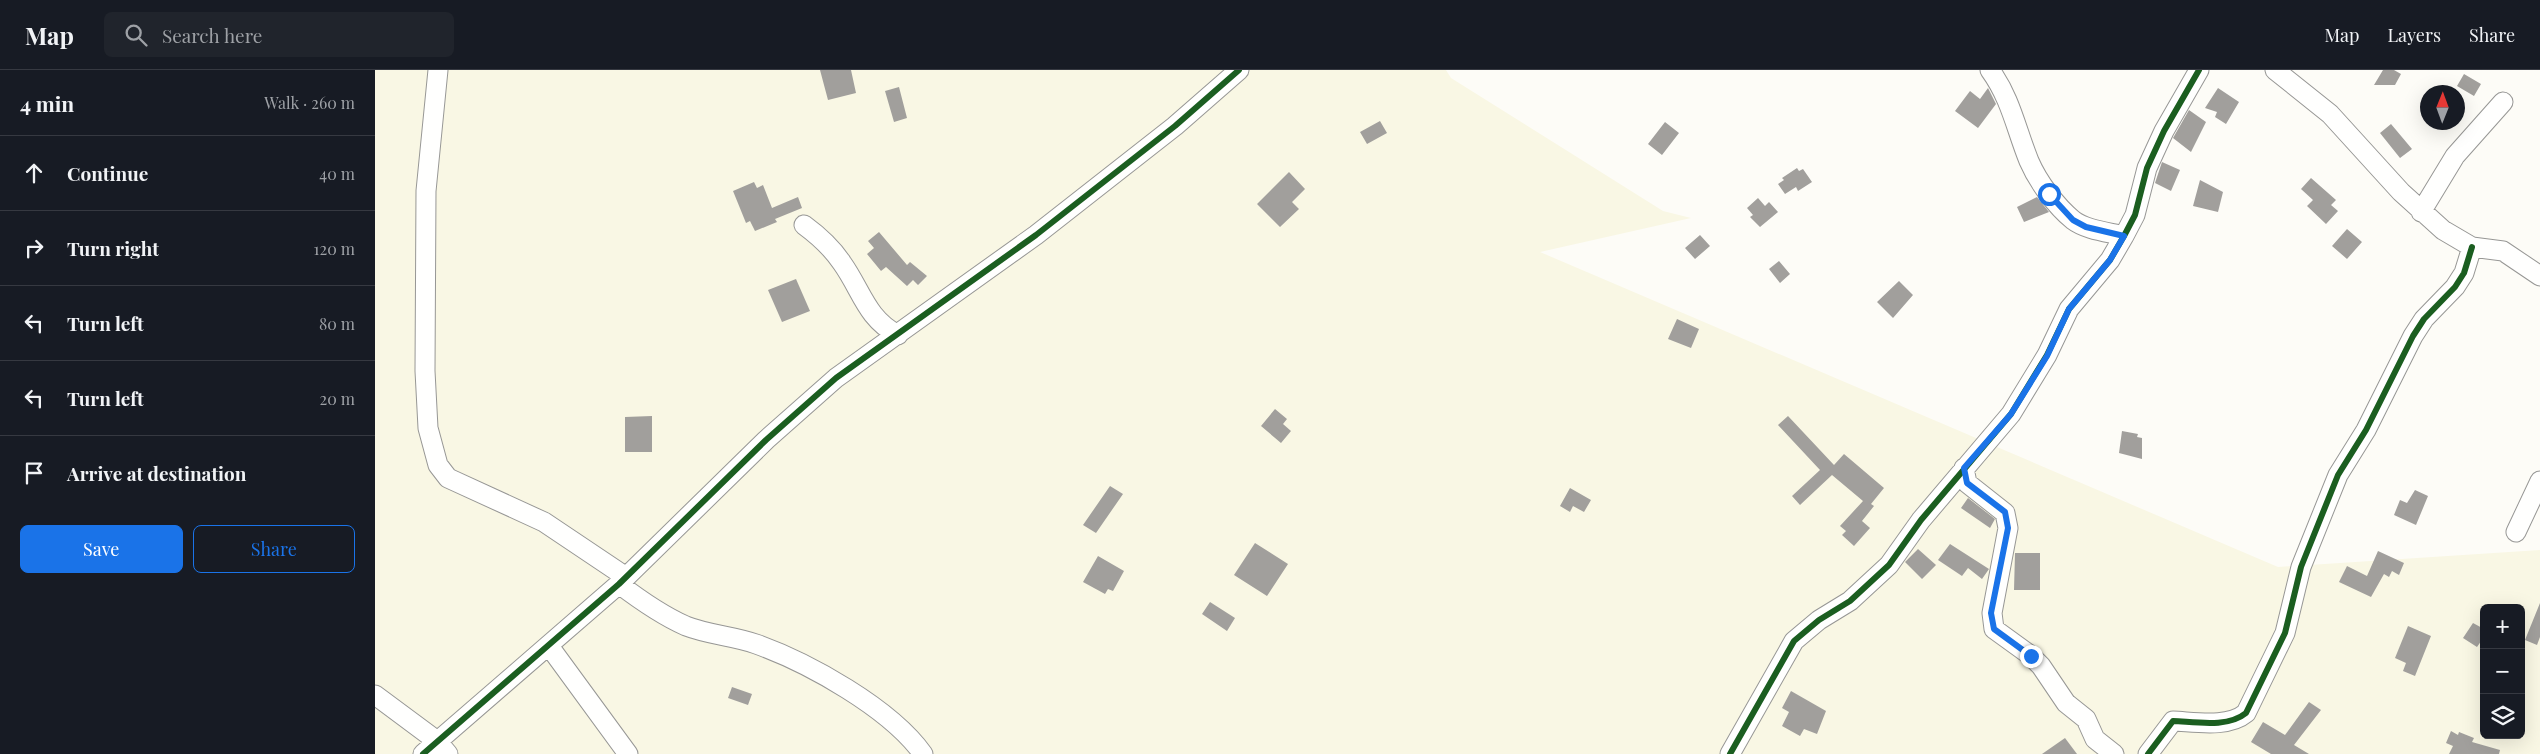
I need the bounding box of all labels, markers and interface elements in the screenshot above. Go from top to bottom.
search box [104,12,454,57]
text: Map [25,19,74,51]
icon: search [122,21,150,49]
text: Search here [162,22,262,48]
text: Map [2324,23,2359,47]
text: Layers [2387,23,2441,47]
text: Share [2469,23,2515,47]
north arrow [2420,85,2465,130]
text: 4 min [20,89,74,117]
text: Walk · 260 m [264,92,355,113]
icon: ahead [20,159,48,187]
text: Continue [67,160,148,186]
text: 40 m [319,163,355,184]
route start [2038,183,2061,206]
icon: right [20,234,48,262]
text: Turn right [67,235,159,261]
text: 120 m [314,238,355,259]
icon: left [20,309,48,337]
text: Turn left [67,310,144,336]
text: 80 m [319,313,355,334]
icon: left [20,384,48,412]
text: Turn left [67,385,144,411]
text: 20 m [320,388,355,409]
icon: arrive [20,459,48,487]
text: Arrive at destination [67,460,247,486]
button: Save [20,525,183,573]
button: Share [193,525,355,573]
map controls [2480,604,2525,739]
button: + [2480,604,2525,649]
route end [2020,645,2043,668]
button: − [2480,649,2525,694]
button: layers [2480,694,2525,739]

